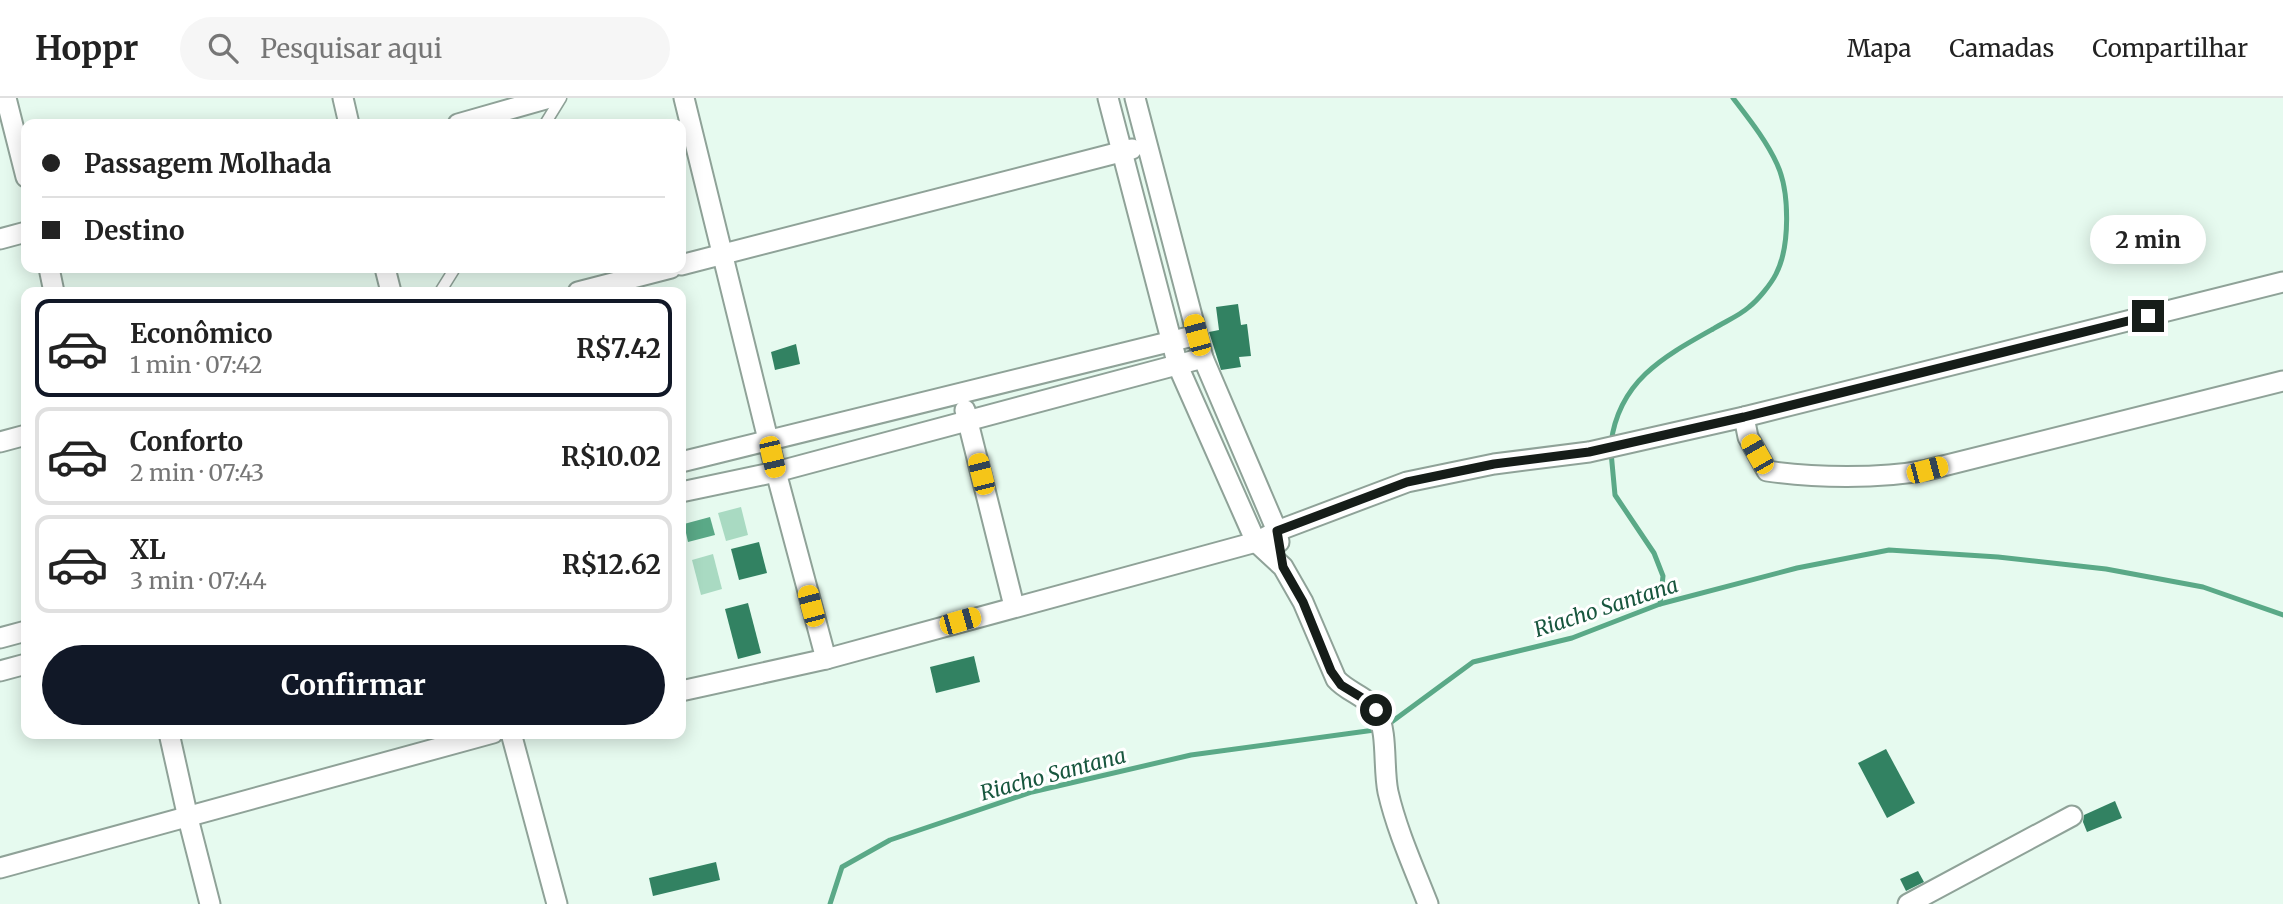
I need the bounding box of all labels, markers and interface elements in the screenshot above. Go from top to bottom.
search box [180,17,670,80]
text: Hoppr [35,28,138,69]
icon: search [204,29,242,67]
text: Pesquisar aqui [260,32,442,65]
text: Mapa [1847,33,1911,64]
text: Camadas [1949,33,2054,64]
text: Compartilhar [2092,33,2248,64]
text: Passagem Molhada [84,147,332,180]
text: Destino [84,214,184,247]
callout: 2 min [2090,214,2206,264]
text: 2 min [2115,225,2181,254]
route end [2132,300,2164,332]
car [1182,312,1213,358]
icon: car [46,317,109,380]
text: Econômico [130,317,273,350]
text: R$7.42 [576,332,661,365]
text: 1 min · 07:42 [130,350,262,379]
icon: car [46,425,109,488]
text: Conforto [130,425,243,458]
car [1738,431,1777,477]
car [758,434,787,480]
text: R$10.02 [561,440,661,473]
car [966,451,997,497]
car [1904,454,1951,486]
text: 2 min · 07:43 [130,458,264,487]
icon: car [46,533,109,596]
text: XL [130,533,166,566]
text: R$12.62 [562,548,661,581]
text: 3 min · 07:44 [130,566,267,595]
water label: Riacho Santana [1531,571,1681,643]
car [796,583,827,629]
car [937,605,984,637]
button: Confirmar [42,645,665,725]
route start [1360,694,1392,726]
water label: Riacho Santana [977,742,1129,806]

